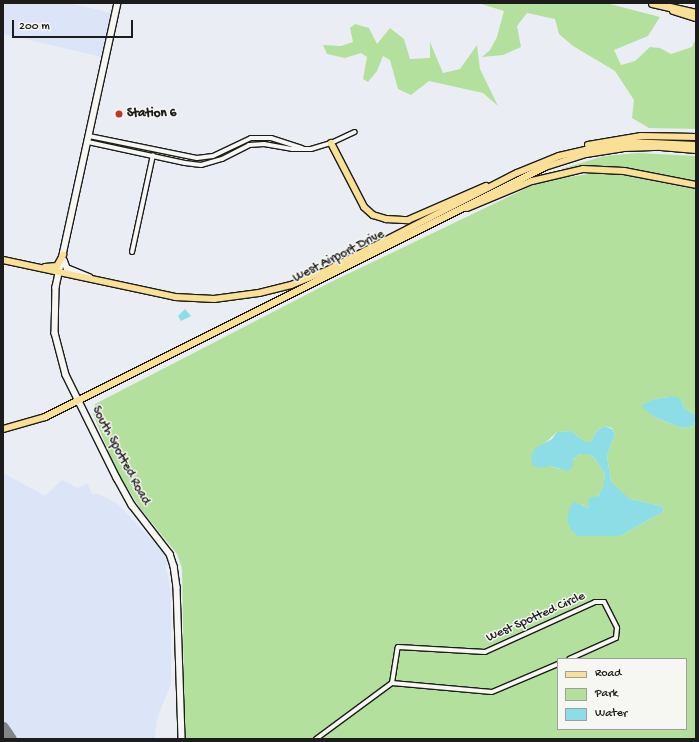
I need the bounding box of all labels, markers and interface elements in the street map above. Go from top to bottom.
scale bar [14,12,135,38]
text: 200 m [19,20,50,34]
place label: Station 6 [127,106,176,122]
marker: Station 6 [114,109,124,119]
street label: West Airport Drive [291,227,387,287]
street label: South Spotted Road [87,404,153,508]
street label: West Spotted Circle [484,589,588,647]
legend [557,658,687,730]
text: Road [595,667,621,681]
text: Park [595,687,618,701]
text: Water [595,707,627,721]

